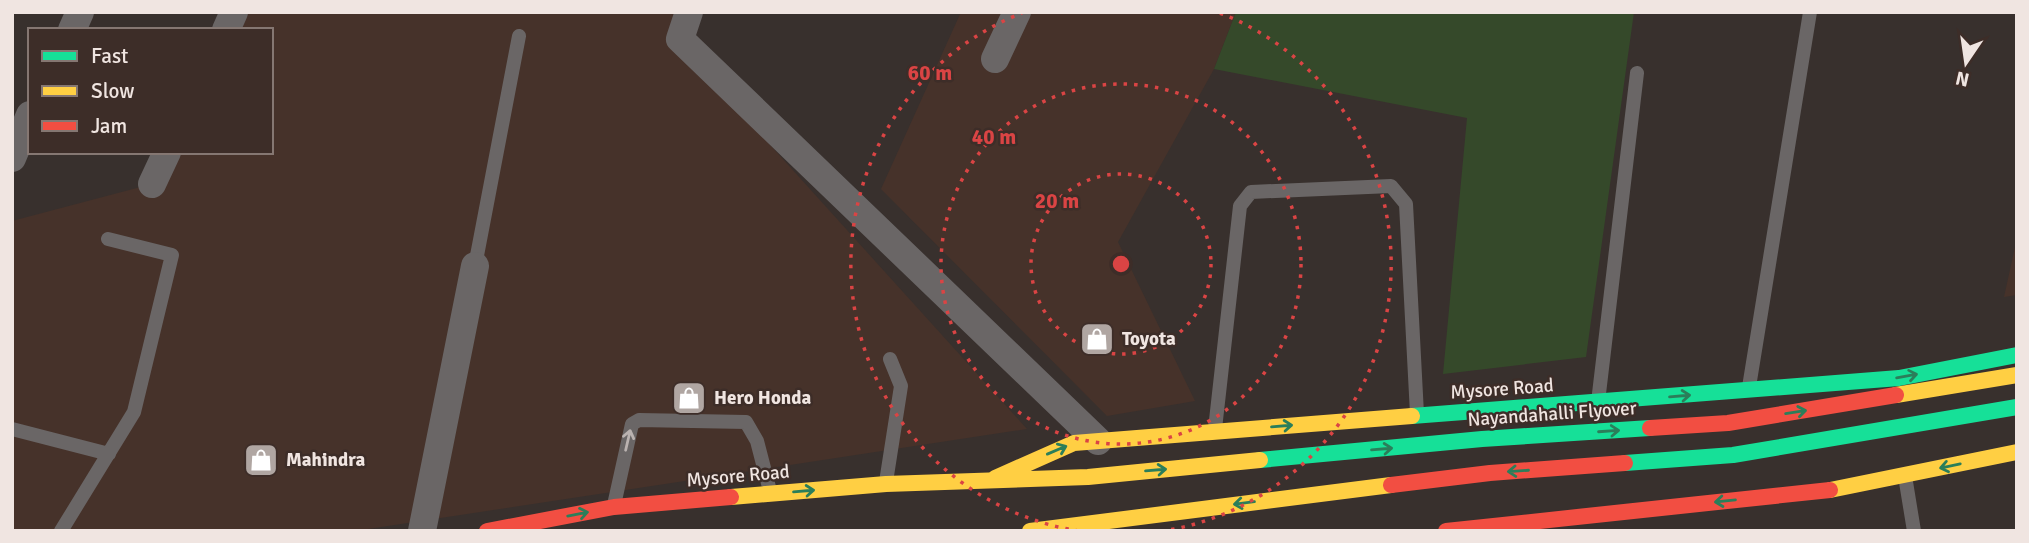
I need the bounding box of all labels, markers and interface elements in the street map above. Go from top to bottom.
legend [28,28,273,154]
north arrow [1931,28,2001,98]
text: Fast [91,43,128,69]
text: 60 m [908,60,952,86]
text: N [1953,65,1972,92]
text: Slow [91,78,135,104]
text: Jam [91,113,127,139]
text: 40 m [972,124,1016,150]
text: 20 m [1035,188,1079,214]
centre of rings [1109,252,1133,276]
shop icon: Toyota [1078,320,1116,358]
place label: Toyota [1122,327,1176,351]
one-way arrow [1895,369,1918,383]
street label: Mysore Road [1450,373,1554,405]
shop icon: Hero Honda [670,379,708,417]
place label: Hero Honda [714,386,811,410]
one-way arrow [1669,389,1691,402]
street label: Nayandahalli Flyover [1467,396,1637,432]
one-way arrow [1784,405,1807,418]
one-way arrow [1271,419,1293,432]
one-way arrow [1597,424,1620,437]
one-way arrow [622,429,636,452]
shop icon: Mahindra [242,441,280,479]
one-way arrow [1371,442,1393,455]
one-way arrow [1046,443,1067,456]
place label: Mahindra [286,448,366,472]
one-way arrow [1939,459,1962,473]
street label: Mysore Road [685,460,791,492]
one-way arrow [1144,463,1167,476]
one-way arrow [1508,465,1530,478]
one-way arrow [792,484,815,497]
one-way arrow [1715,495,1737,508]
one-way arrow [1233,496,1256,509]
one-way arrow [566,506,589,520]

